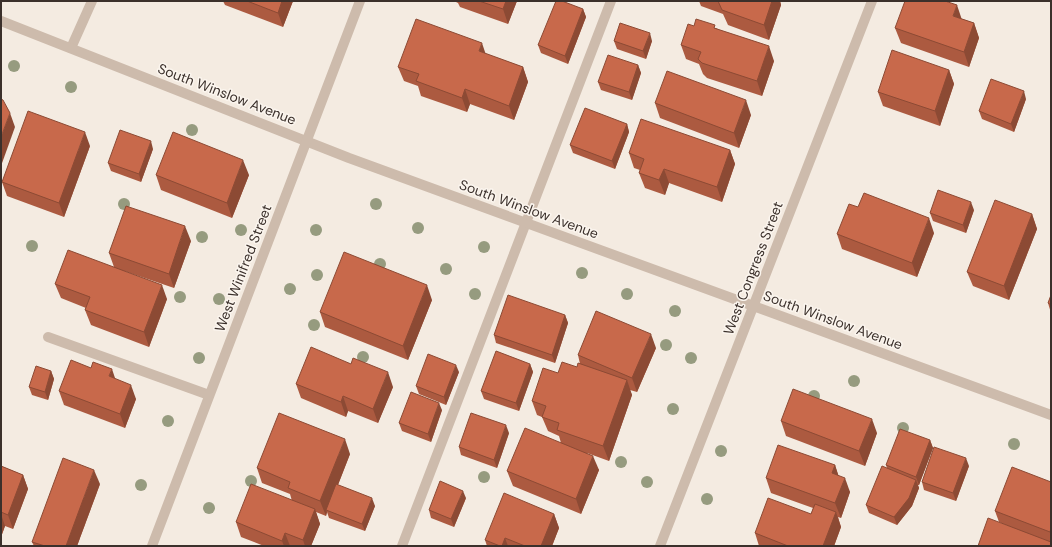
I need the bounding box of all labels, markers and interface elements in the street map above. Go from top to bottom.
street label: South Winslow Avenue [155,59,299,129]
street label: South Winslow Avenue [457,175,601,243]
street label: West Congress Street [719,199,787,337]
street label: West Winifred Street [210,202,276,334]
street label: South Winslow Avenue [761,286,905,354]

